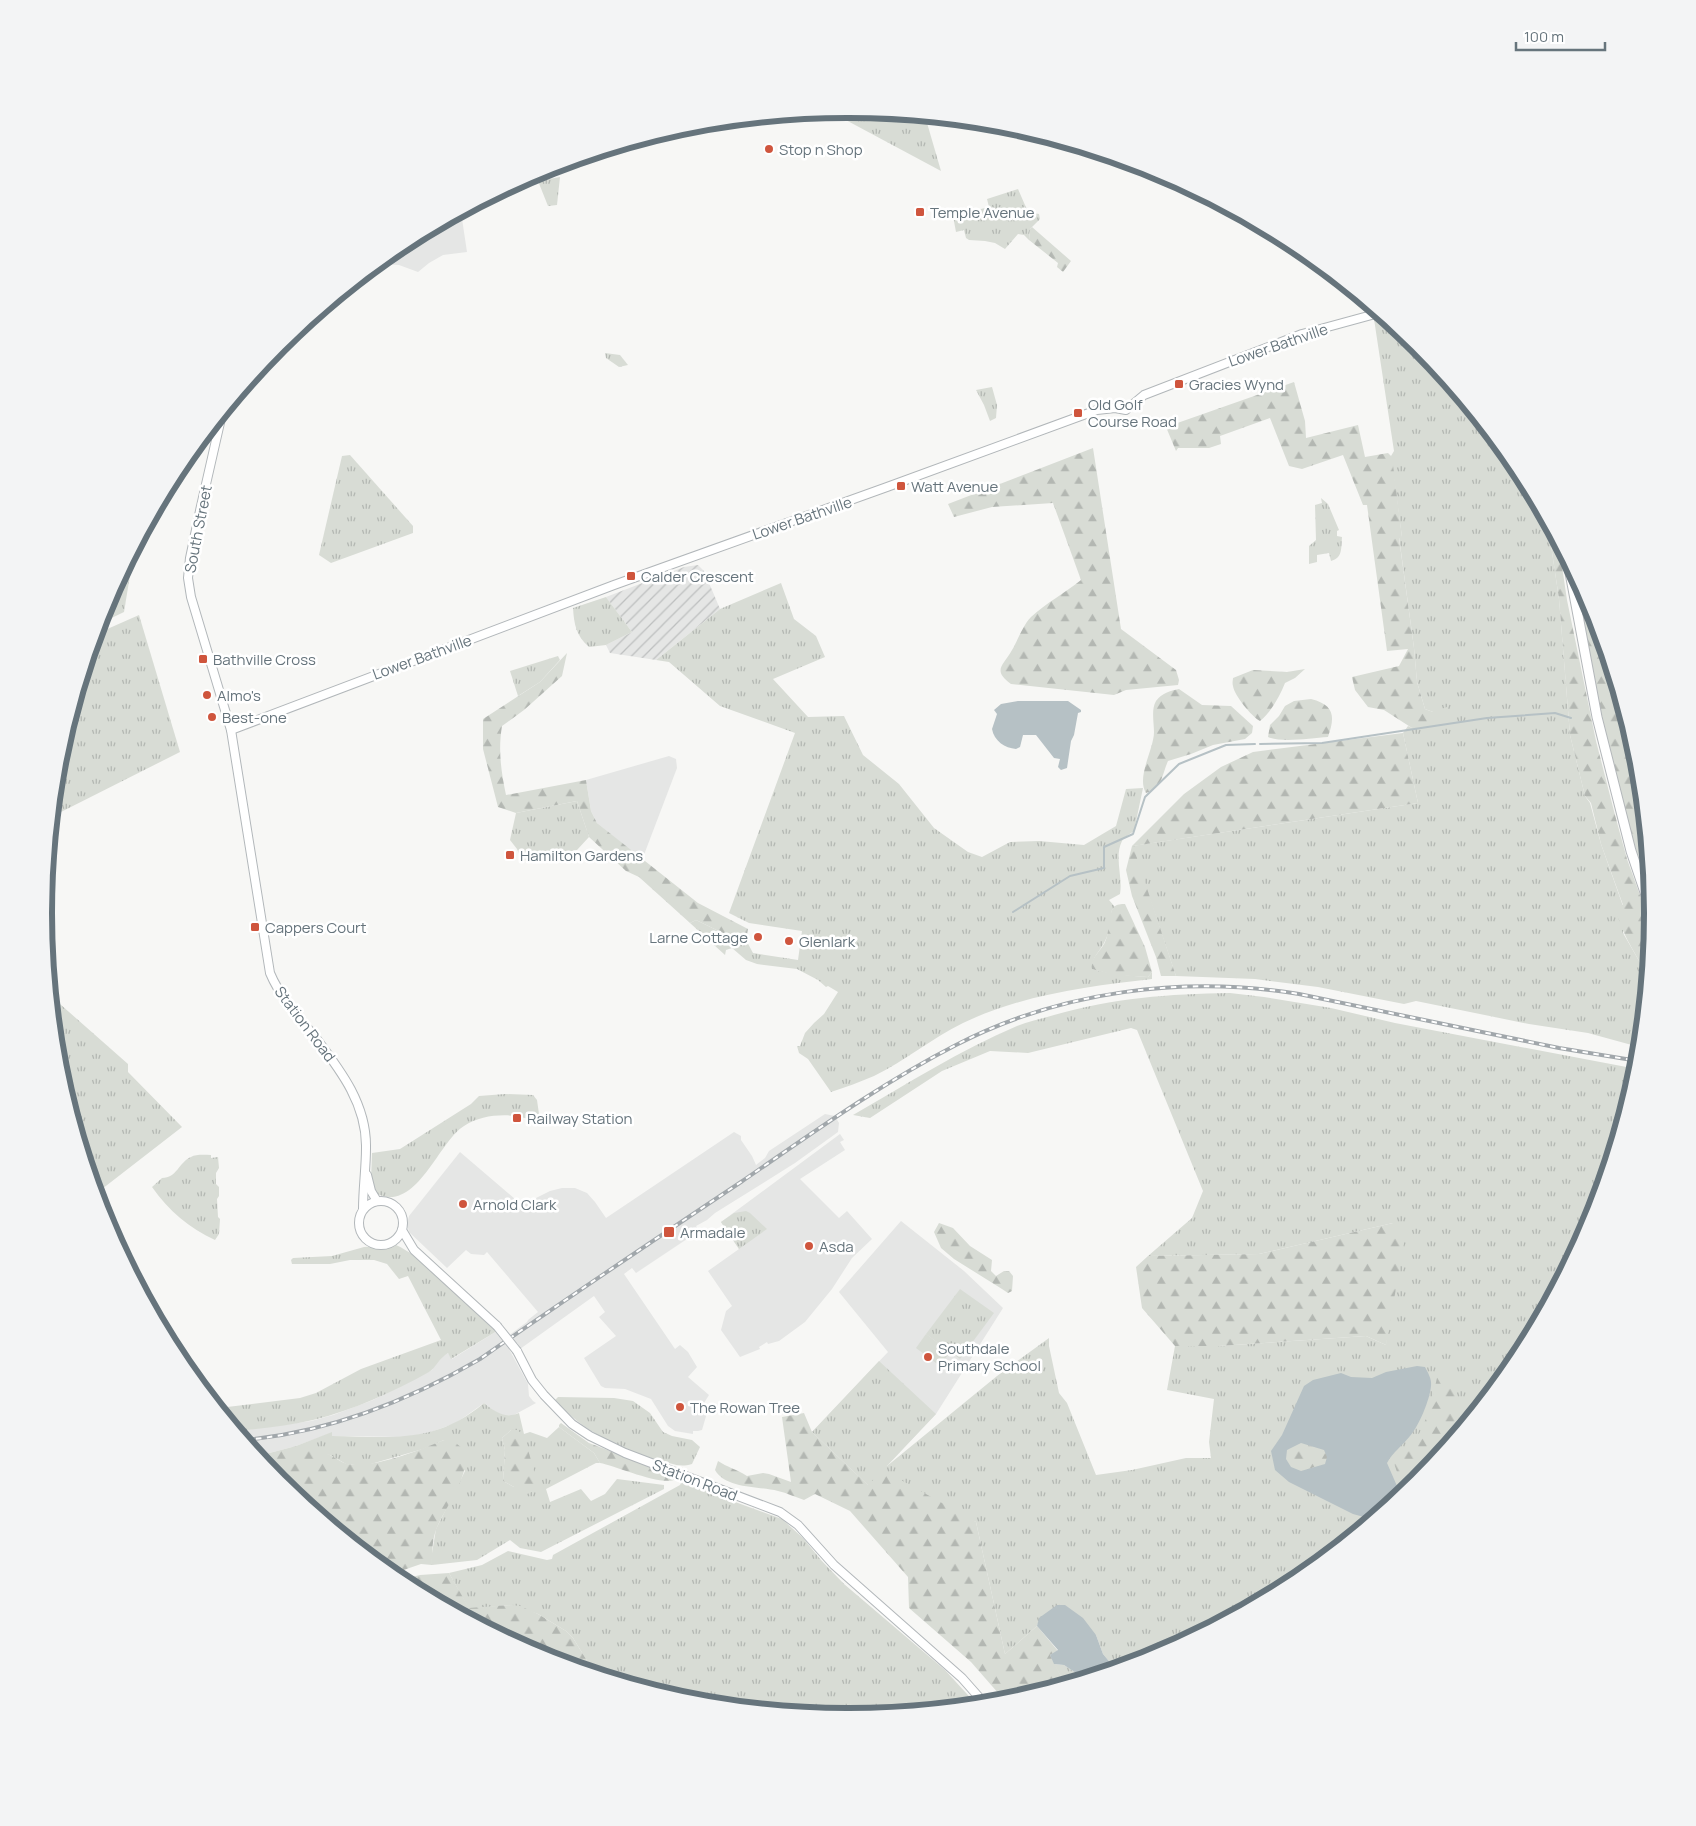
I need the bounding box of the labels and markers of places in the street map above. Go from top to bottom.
place label: Stop n Shop [779,139,863,160]
marker: Stop n Shop [763,143,775,155]
place label: Temple Avenue [930,202,1035,223]
marker: Temple Avenue [914,206,926,218]
place label: Gracies Wynd [1189,374,1284,395]
marker: Gracies Wynd [1173,378,1185,390]
place label: Old Golf Course Road [1088,394,1177,432]
marker: Old Golf Course Road [1072,407,1084,419]
place label: Watt Avenue [911,476,998,497]
marker: Watt Avenue [895,480,907,492]
place label: Calder Crescent [641,566,754,587]
marker: Calder Crescent [625,570,637,582]
place label: Bathville Cross [213,649,316,670]
marker: Bathville Cross [197,653,209,665]
place label: Almo's [217,685,261,706]
marker: Almo's [201,689,213,701]
place label: Best-one [222,707,287,728]
marker: Best-one [206,711,218,723]
place label: Hamilton Gardens [520,845,643,866]
marker: Hamilton Gardens [504,849,516,861]
place label: Cappers Court [265,917,367,938]
marker: Cappers Court [249,921,261,933]
place label: Larne Cottage [649,927,748,948]
marker: Larne Cottage [752,931,764,943]
place label: Glenlark [799,931,856,952]
marker: Glenlark [783,935,795,947]
place label: Railway Station [527,1108,633,1129]
marker: Railway Station [511,1112,523,1124]
place label: Arnold Clark [473,1194,557,1215]
marker: Arnold Clark [457,1198,469,1210]
place label: Armadale [680,1222,746,1243]
marker: Armadale [662,1225,676,1239]
place label: Asda [819,1236,854,1257]
marker: Asda [803,1240,815,1252]
place label: Southdale Primary School [938,1338,1041,1376]
marker: Southdale Primary School [922,1351,934,1363]
place label: The Rowan Tree [690,1397,800,1418]
marker: The Rowan Tree [674,1401,686,1413]

